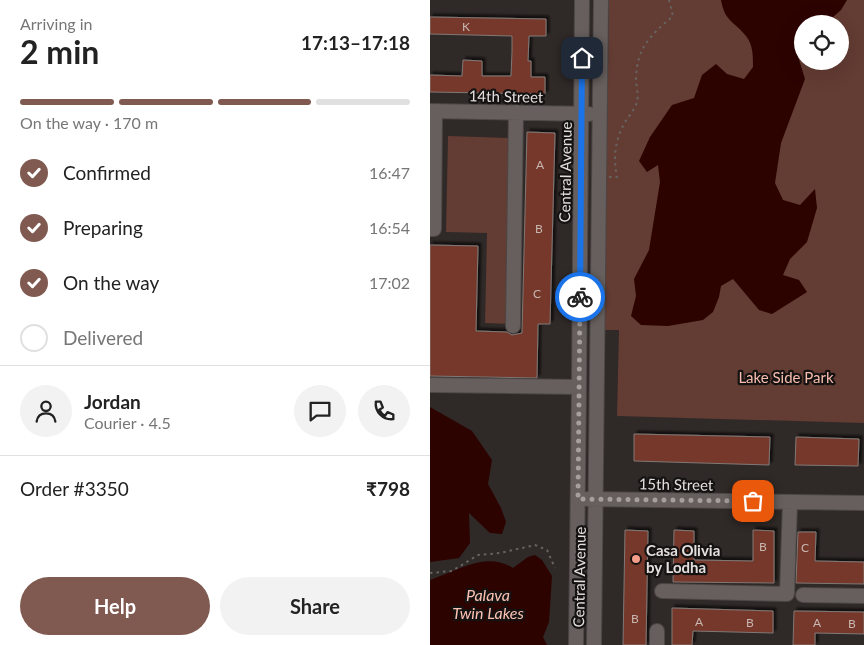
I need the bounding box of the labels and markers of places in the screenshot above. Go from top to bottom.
pin [561,37,603,79]
pin [732,480,774,522]
place label: Casa Olivia by Lodha [646,541,720,576]
marker: Casa Olivia by Lodha [630,553,642,565]

